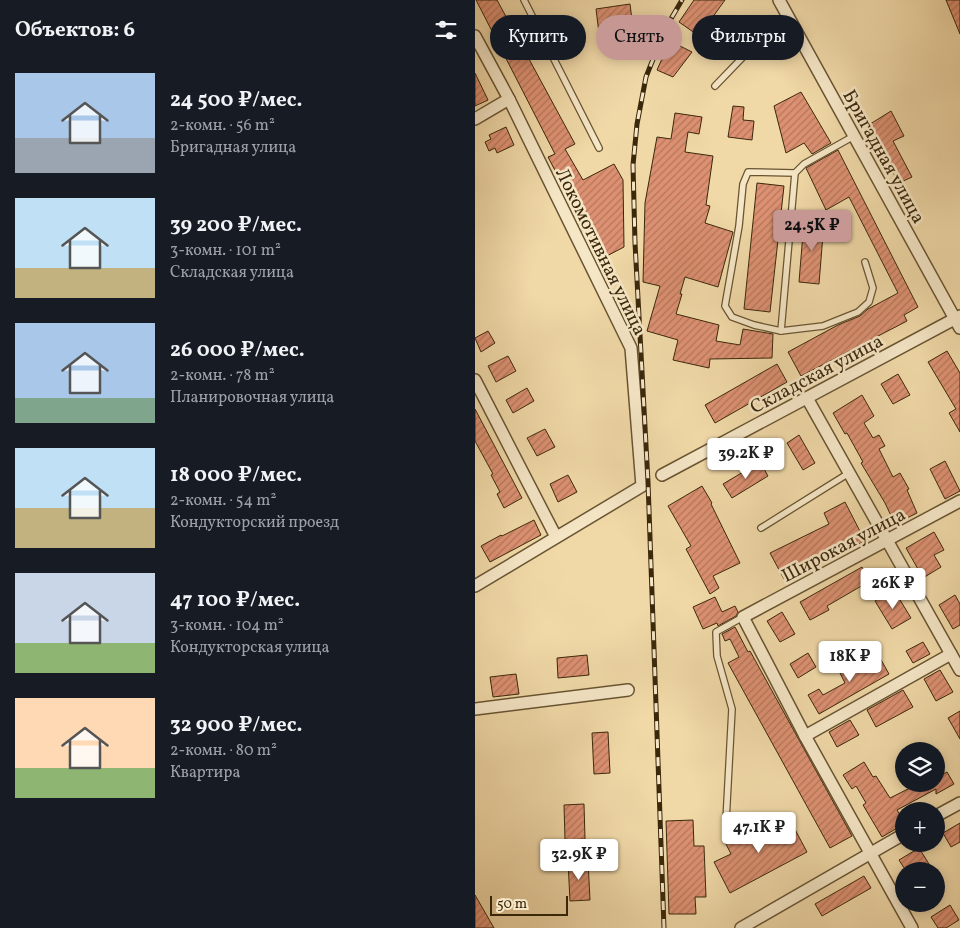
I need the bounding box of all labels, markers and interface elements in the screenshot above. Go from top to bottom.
chip: Купить [490,15,586,60]
chip: Снять [596,15,682,60]
chip: Фильтры [692,15,804,60]
text: Объектов: 6 [15,16,135,45]
icon: filters [432,16,460,44]
street label: Бригадная улица [836,85,931,229]
text: 24 500 ₽/мес. [170,86,302,115]
icon: home [55,93,115,153]
text: 2-комн. · 56 m² [170,115,275,137]
text: Бригадная улица [170,137,296,159]
street label: Локомотивная улица [548,164,652,340]
pin: 24.5K ₽ [766,210,858,252]
text: 39 200 ₽/мес. [170,211,302,240]
text: 24.5K ₽ [784,215,840,237]
icon: home [55,218,115,278]
text: 3-комн. · 101 m² [170,240,281,262]
text: Складская улица [170,262,294,284]
street label: Складская улица [746,329,888,421]
text: 26 000 ₽/мес. [170,336,305,365]
icon: home [55,343,115,403]
text: 2-комн. · 78 m² [170,365,275,387]
text: Планировочная улица [170,387,334,409]
pin: 39.2K ₽ [700,438,792,480]
text: 39.2K ₽ [718,443,774,465]
text: 18 000 ₽/мес. [170,461,302,490]
icon: home [55,468,115,528]
text: 2-комн. · 54 m² [170,490,276,512]
street label: Широкая улица [777,502,911,589]
text: Кондукторский проезд [170,512,339,534]
pin: 26K ₽ [858,568,928,610]
text: 26K ₽ [872,573,914,595]
text: 47 100 ₽/мес. [170,586,300,615]
icon: home [55,593,115,653]
text: 3-комн. · 104 m² [170,615,284,637]
text: Кондукторская улица [170,637,330,659]
pin: 18K ₽ [815,640,885,683]
text: 18K ₽ [830,646,870,668]
text: 32 900 ₽/мес. [170,711,303,740]
icon: home [55,718,115,778]
text: 2-комн. · 80 m² [170,740,277,762]
map controls [895,742,945,912]
button: layers [895,742,945,792]
text: Квартира [170,762,240,784]
button: + [895,802,945,852]
pin: 47.1K ₽ [713,812,805,854]
text: 47.1K ₽ [733,817,785,839]
pin: 32.9K ₽ [533,838,625,881]
text: 32.9K ₽ [551,844,607,866]
button: − [895,862,945,912]
scale bar [490,893,567,916]
text: 50 m [497,895,527,914]

